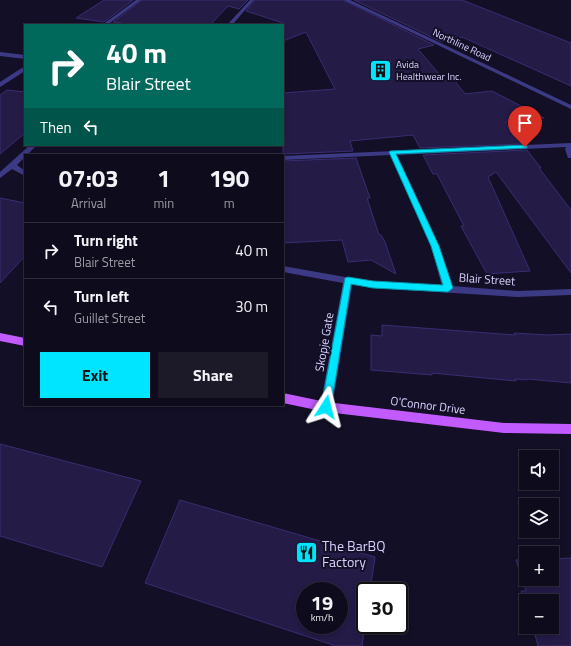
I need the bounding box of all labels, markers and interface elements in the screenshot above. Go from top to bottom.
street label: Northline Road [430,25,494,65]
text: 40 m [106,31,167,74]
icon: right [40,40,92,92]
building icon: Avida Healthwear Inc. [367,57,393,83]
place label: Avida Healthwear Inc. [396,57,462,84]
text: Blair Street [106,70,191,97]
pin [508,106,542,147]
icon: arrive [514,112,536,134]
text: Then [40,116,72,139]
icon: left [80,116,102,138]
text: 07:03 [59,160,119,196]
text: 1 [157,160,171,196]
text: 190 [209,160,249,196]
text: Arrival [71,193,106,213]
text: min [153,193,174,213]
text: m [224,193,235,213]
text: Turn right [74,229,138,252]
text: 40 m [235,239,268,262]
icon: right [40,240,62,262]
text: Blair Street [74,252,135,272]
street label: Blair Street [458,268,517,291]
text: Turn left [74,285,129,308]
text: 30 m [235,295,268,318]
icon: left [40,296,62,318]
text: Guillet Street [74,308,145,328]
street label: Skopje Gate [309,311,339,373]
button: Exit [40,352,150,398]
button: Share [158,352,268,398]
position arrow [305,386,347,428]
street label: O'Connor Drive [389,391,467,419]
map controls [519,450,559,634]
button: sound [519,450,559,490]
button: layers [519,498,559,538]
place label: The BarBQ Factory [322,535,385,572]
restaurant icon: The BarBQ Factory [294,540,320,566]
button: + [519,546,559,586]
speed limit sign: 30 [356,582,408,634]
text: 19 [311,587,333,618]
button: − [519,594,559,634]
text: km/h [311,610,333,625]

